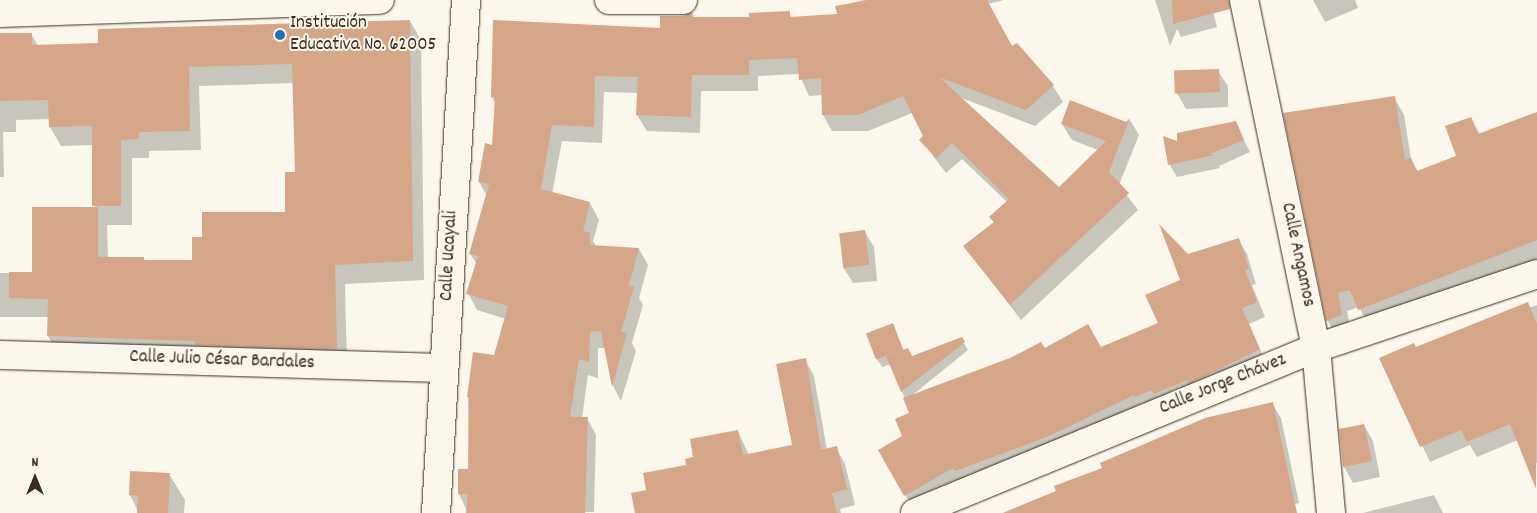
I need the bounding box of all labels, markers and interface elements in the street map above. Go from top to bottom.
place label: Institución Educativa No. 62005 [290,13,436,57]
marker: Institución Educativa No. 62005 [274,29,286,41]
street label: Calle Angamos [1275,201,1319,309]
street label: Calle Ucayali [436,210,464,302]
street label: Calle Julio César Bardales [129,346,315,376]
street label: Calle Jorge Chávez [1156,349,1290,421]
north arrow [10,453,60,503]
text: N [32,453,38,473]

